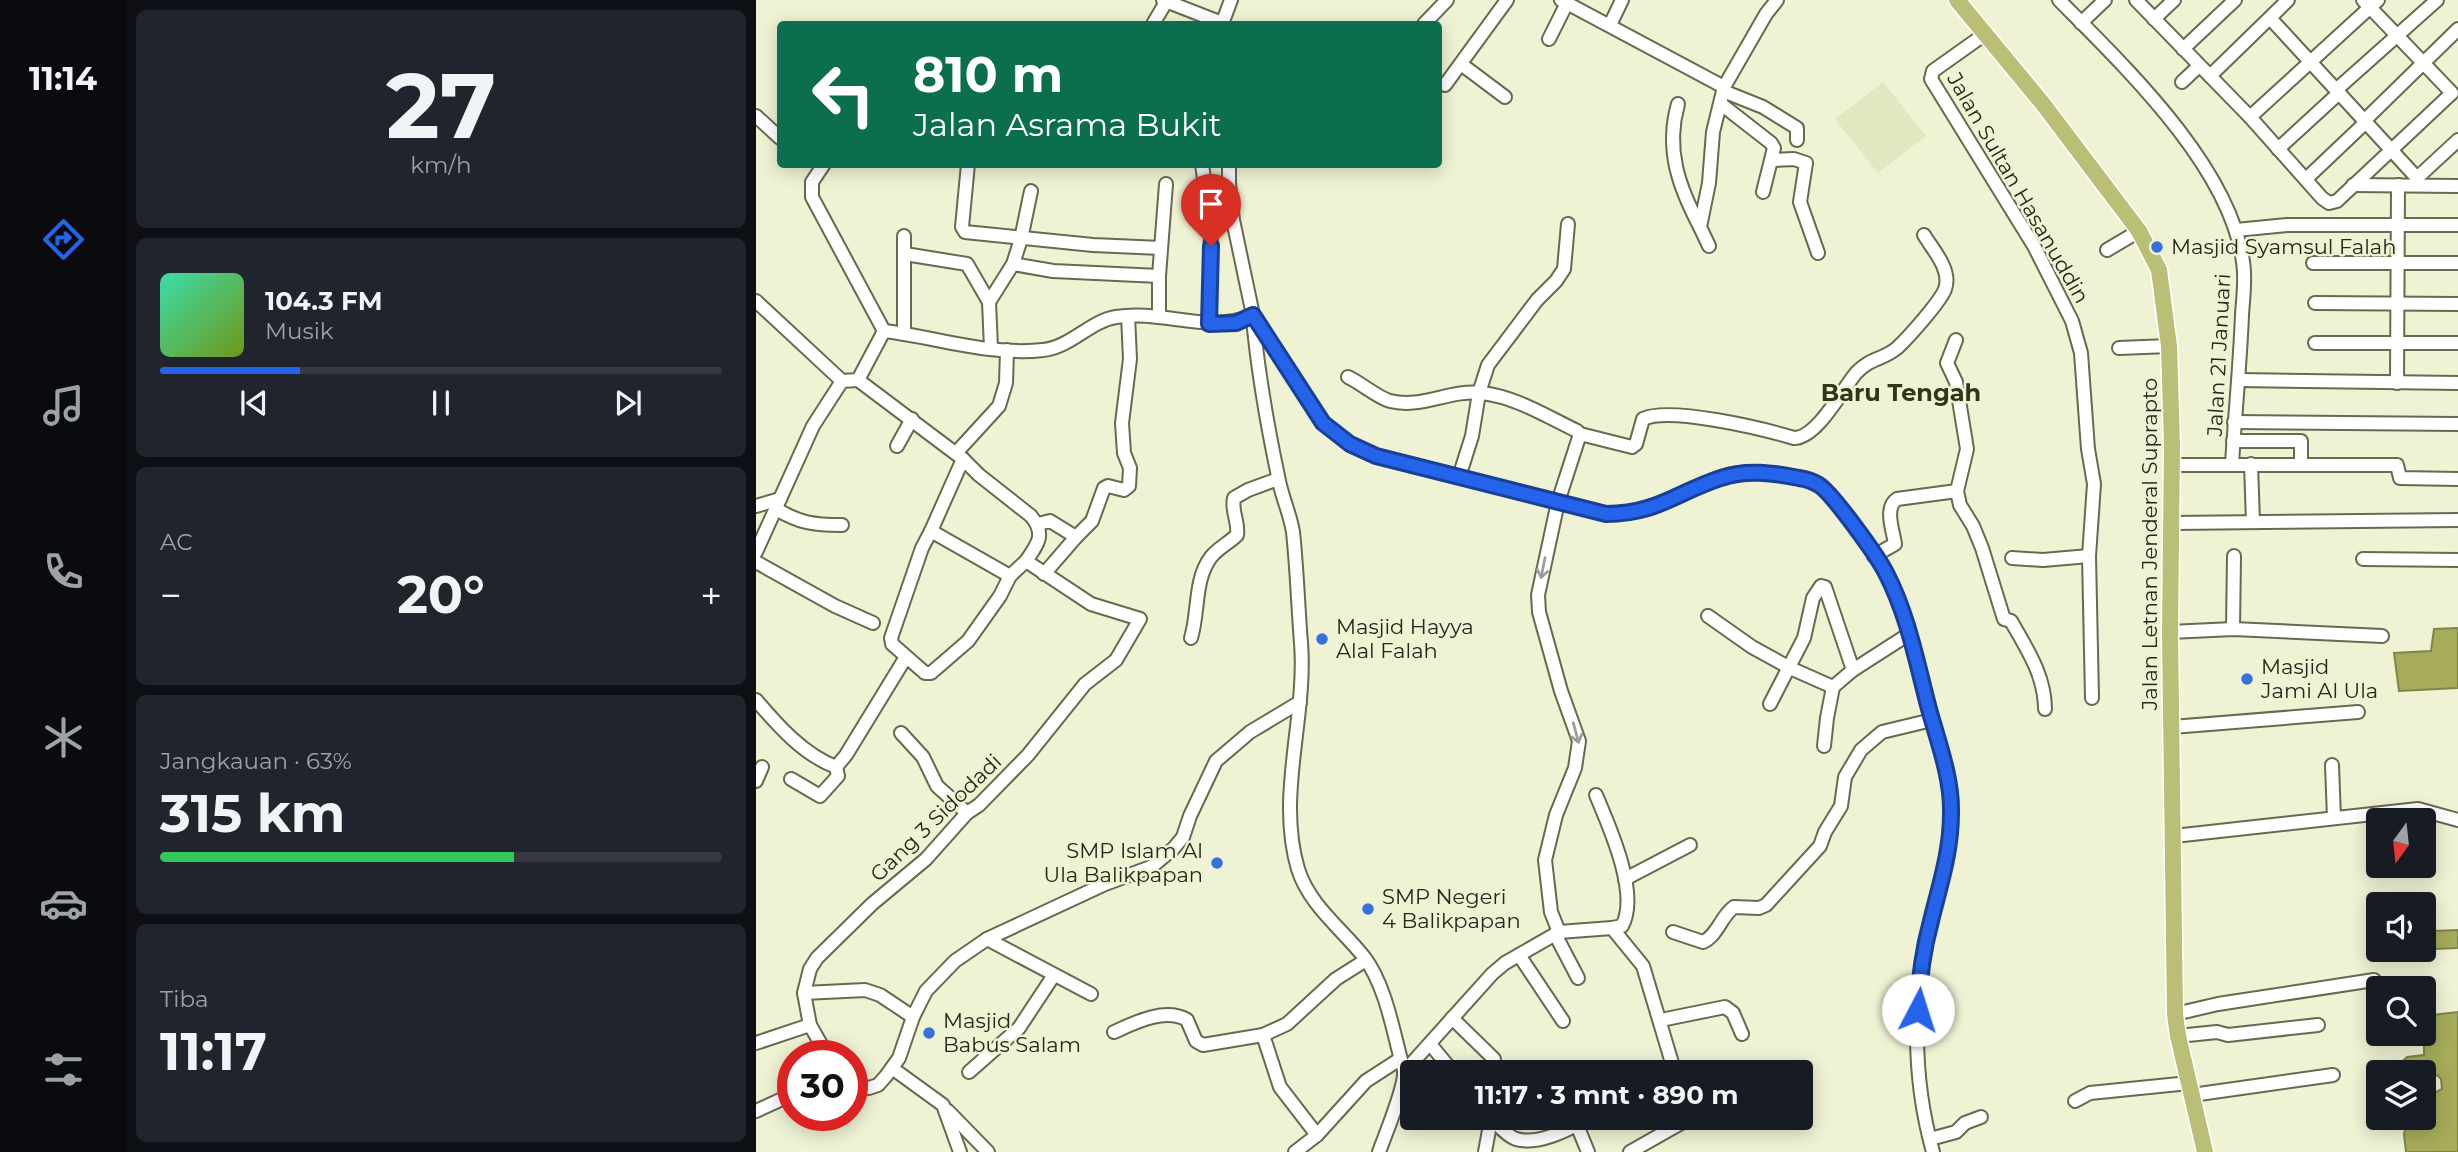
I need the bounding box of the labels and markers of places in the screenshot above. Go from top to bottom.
pin [1181,174,1241,246]
place label: Masjid Syamsul Falah [2171,234,2396,259]
marker: Masjid Syamsul Falah [2149,239,2165,255]
place label: Masjid Hayya Alal Falah [1336,614,1474,663]
marker: Masjid Hayya Alal Falah [1314,631,1330,647]
place label: Masjid Jami Al Ula [2260,654,2378,703]
marker: Masjid Jami Al Ula [2239,671,2255,687]
place label: SMP Islam Al Ula Balikpapan [1044,838,1203,887]
marker: SMP Islam Al Ula Balikpapan [1209,855,1225,871]
place label: SMP Negeri 4 Balikpapan [1382,884,1521,933]
marker: SMP Negeri 4 Balikpapan [1360,901,1376,917]
place label: Masjid Babus Salam [943,1008,1081,1057]
marker: Masjid Babus Salam [921,1025,937,1041]

